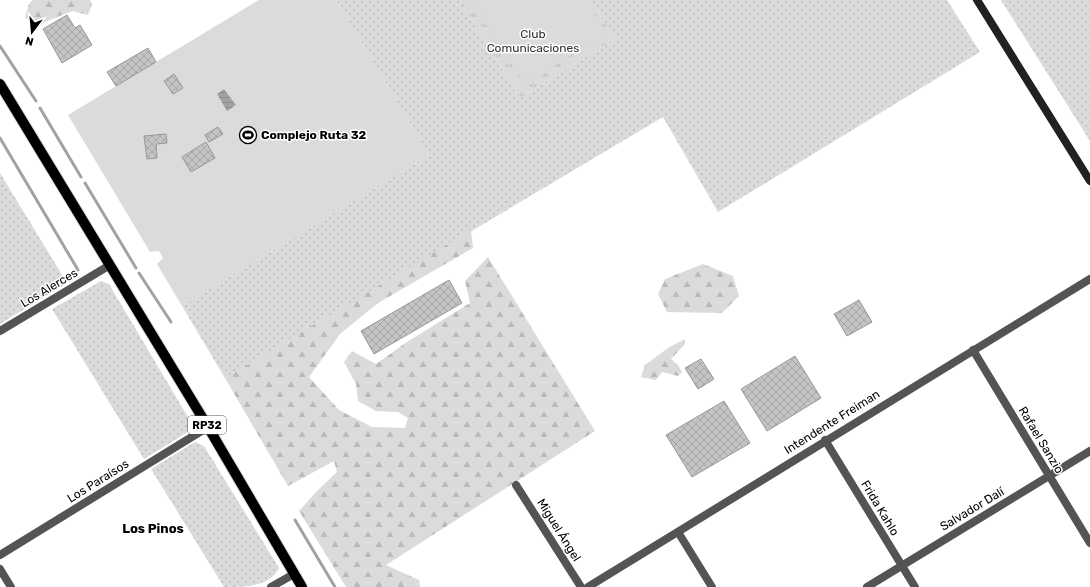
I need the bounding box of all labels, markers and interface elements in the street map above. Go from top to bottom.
north arrow [12,12,52,52]
park label: Club Comunicaciones [487,27,579,55]
text: N [24,34,35,48]
sports icon: Complejo Ruta 32 [238,125,258,145]
place label: Complejo Ruta 32 [261,128,367,142]
street label: Los Alerces [18,266,80,310]
street label: Intendente Freiman [782,387,882,457]
street label: Rafael Sanzio [1016,404,1066,476]
road number: RP32 [188,416,226,434]
street label: Los Paraísos [65,457,131,505]
street label: Frida Kahlo [858,478,902,538]
street label: Salvador Dalí [938,484,1007,534]
street label: Miguel Ángel [534,496,584,564]
district label: Los Pinos [122,521,184,536]

